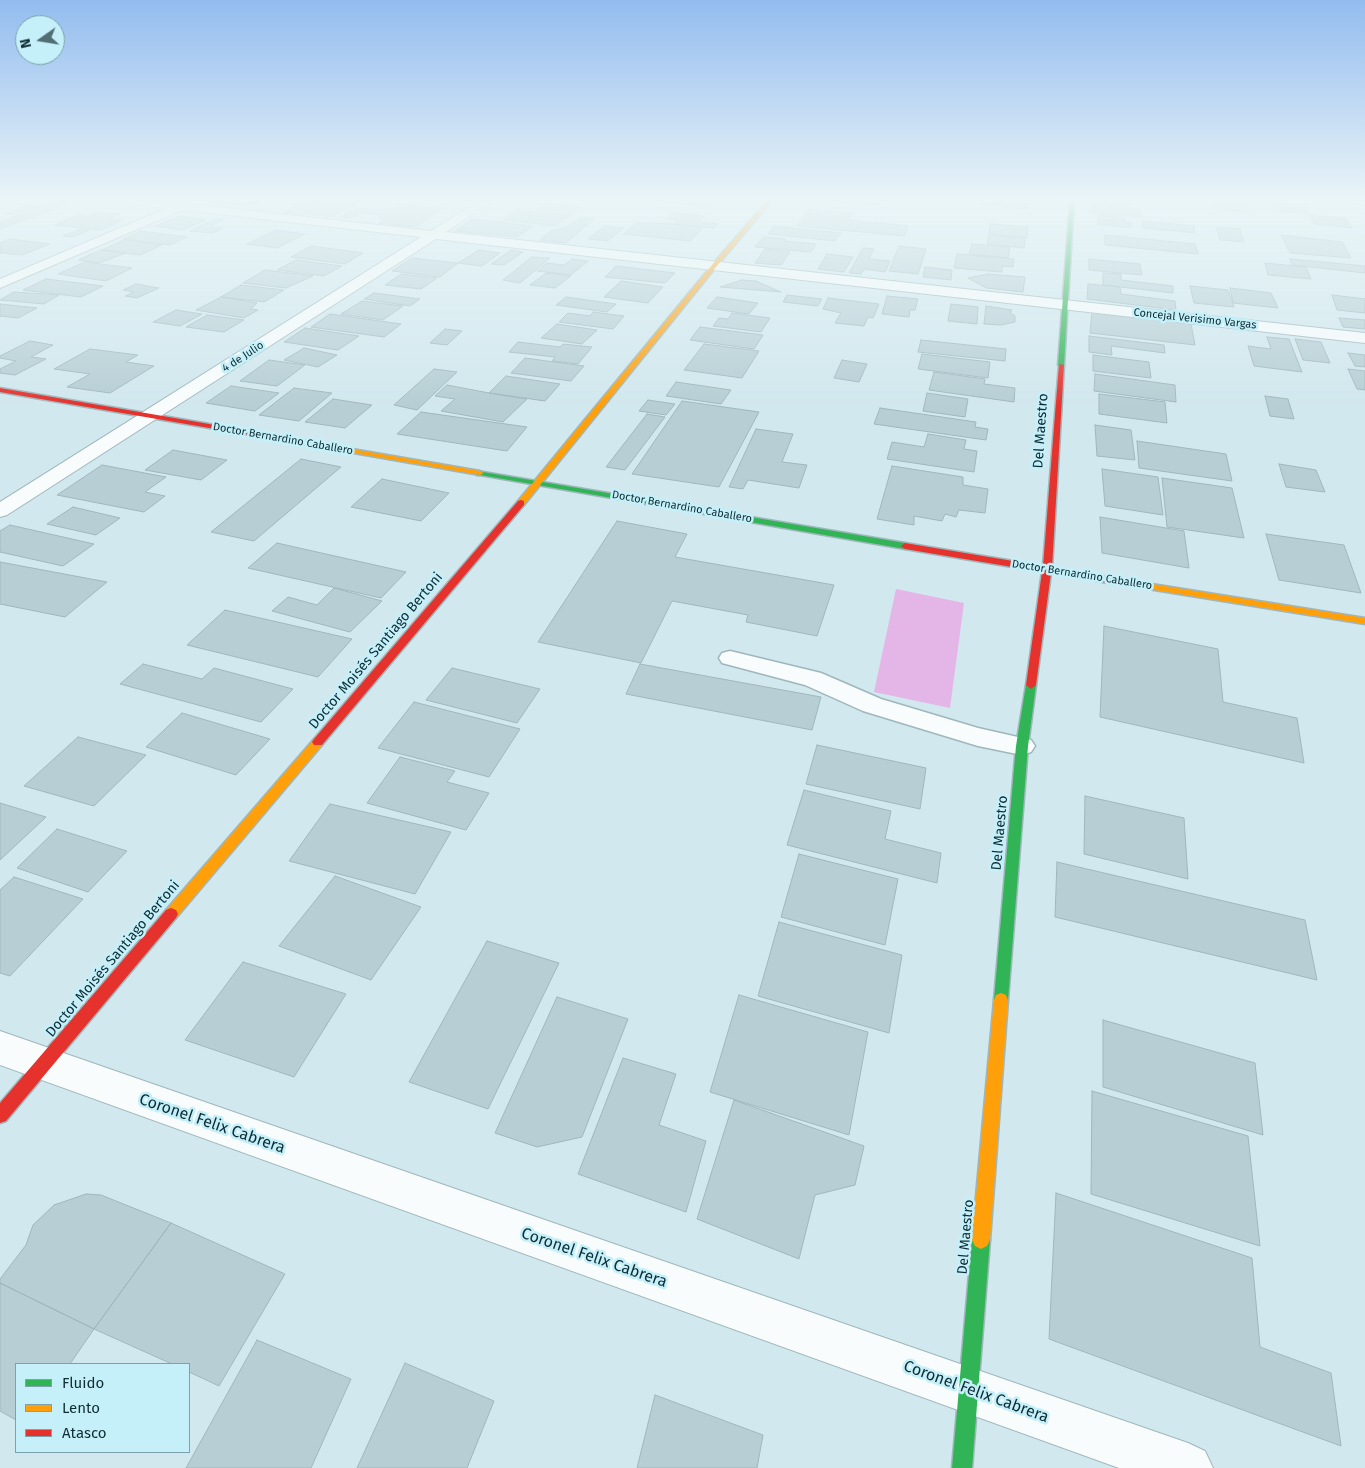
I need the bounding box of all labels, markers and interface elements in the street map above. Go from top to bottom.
north arrow [15,15,65,65]
text: N [17,37,35,50]
street label: Concejal Verisimo Vargas [1133,306,1257,332]
street label: 4 de Julio [220,339,266,375]
street label: Del Maestro [1030,393,1052,469]
street label: Doctor Bernardino Caballero [212,420,354,458]
street label: Doctor Bernardino Caballero [611,488,753,526]
street label: Doctor Bernardino Caballero [1011,557,1153,593]
street label: Doctor Moisés Santiago Bertoni [306,569,446,733]
street label: Del Maestro [988,795,1012,871]
street label: Doctor Moisés Santiago Bertoni [43,877,183,1041]
street label: Coronel Felix Cabrera [137,1090,287,1158]
street label: Del Maestro [954,1199,978,1275]
street label: Coronel Felix Cabrera [519,1224,669,1292]
street label: Coronel Felix Cabrera [901,1357,1051,1427]
legend [15,1363,190,1453]
text: Fluido [62,1374,104,1392]
text: Lento [62,1399,100,1417]
text: Atasco [62,1424,107,1442]

